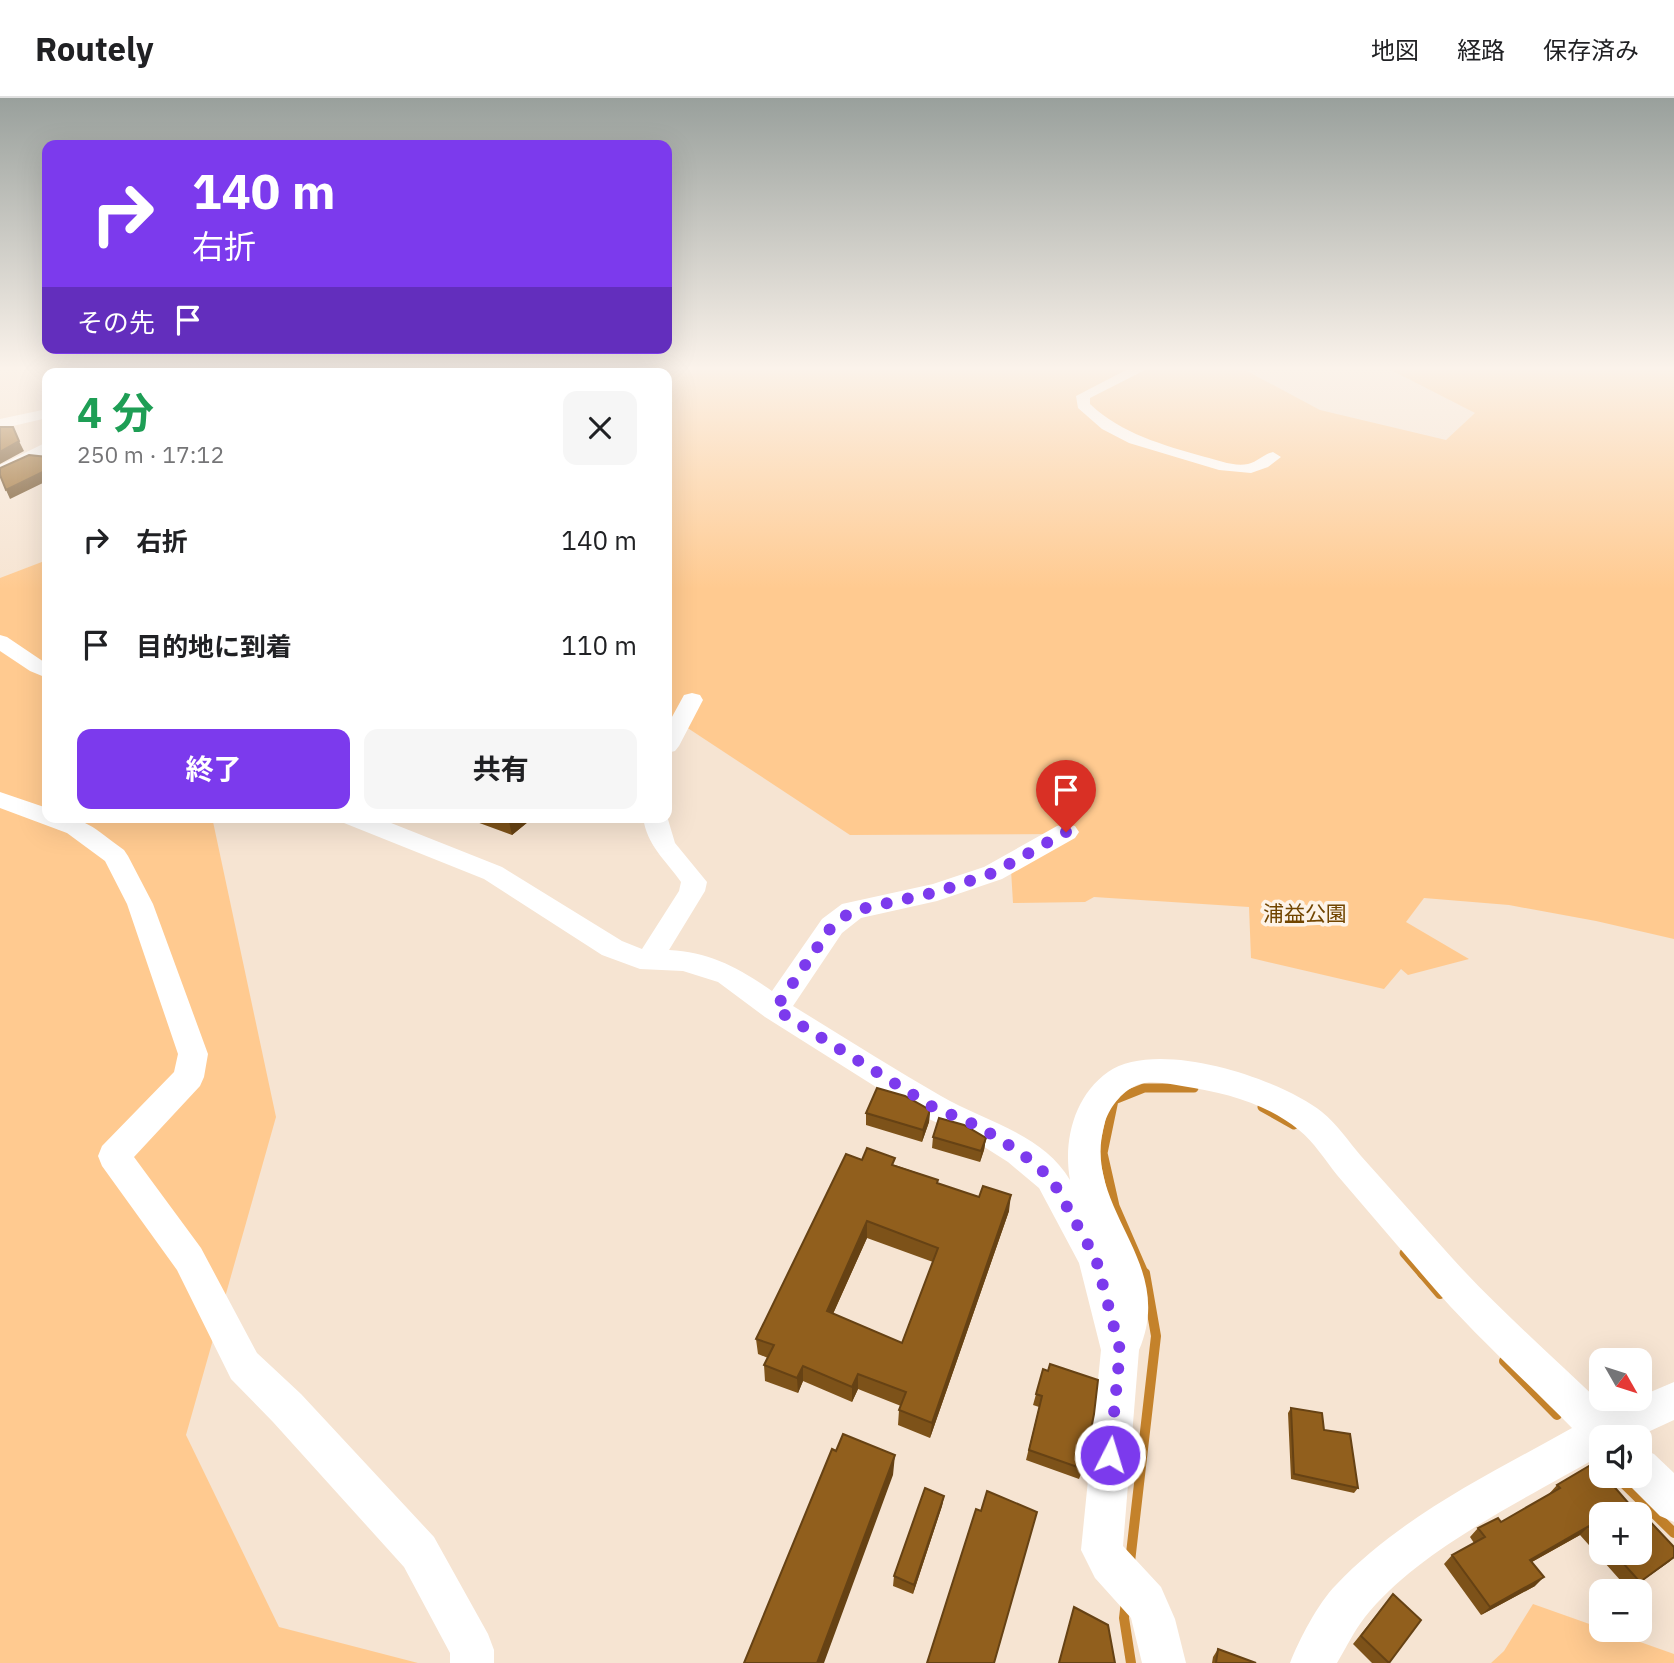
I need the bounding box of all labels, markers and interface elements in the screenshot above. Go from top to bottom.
text: Routely [35,27,154,70]
text: 地図 [1371,34,1419,66]
text: 経路 [1457,34,1505,66]
text: 保存済み [1543,34,1639,66]
text: 140 m [192,159,336,222]
icon: right [77,168,168,259]
text: 右折 [192,225,256,267]
icon: arrive [169,301,207,339]
text: その先 [77,305,155,339]
text: 4 分 [77,385,154,440]
button: close [563,391,637,465]
text: 250 m · 17:12 [77,439,224,469]
icon: right [77,521,115,559]
text: 140 m [561,523,637,557]
text: 右折 [136,524,188,558]
icon: arrive [77,626,115,664]
text: 110 m [561,628,637,662]
text: 目的地に到着 [136,629,292,663]
button: 終了 [77,729,350,809]
button: 共有 [364,729,637,809]
pin [1036,760,1096,832]
icon: arrive [1047,771,1085,809]
park label: 浦益公園 [1263,899,1347,927]
north arrow [1589,1348,1652,1410]
map controls [1589,1348,1652,1642]
position arrow [1073,1418,1147,1492]
button: sound [1589,1425,1652,1488]
button: + [1589,1502,1652,1565]
button: − [1589,1579,1652,1642]

